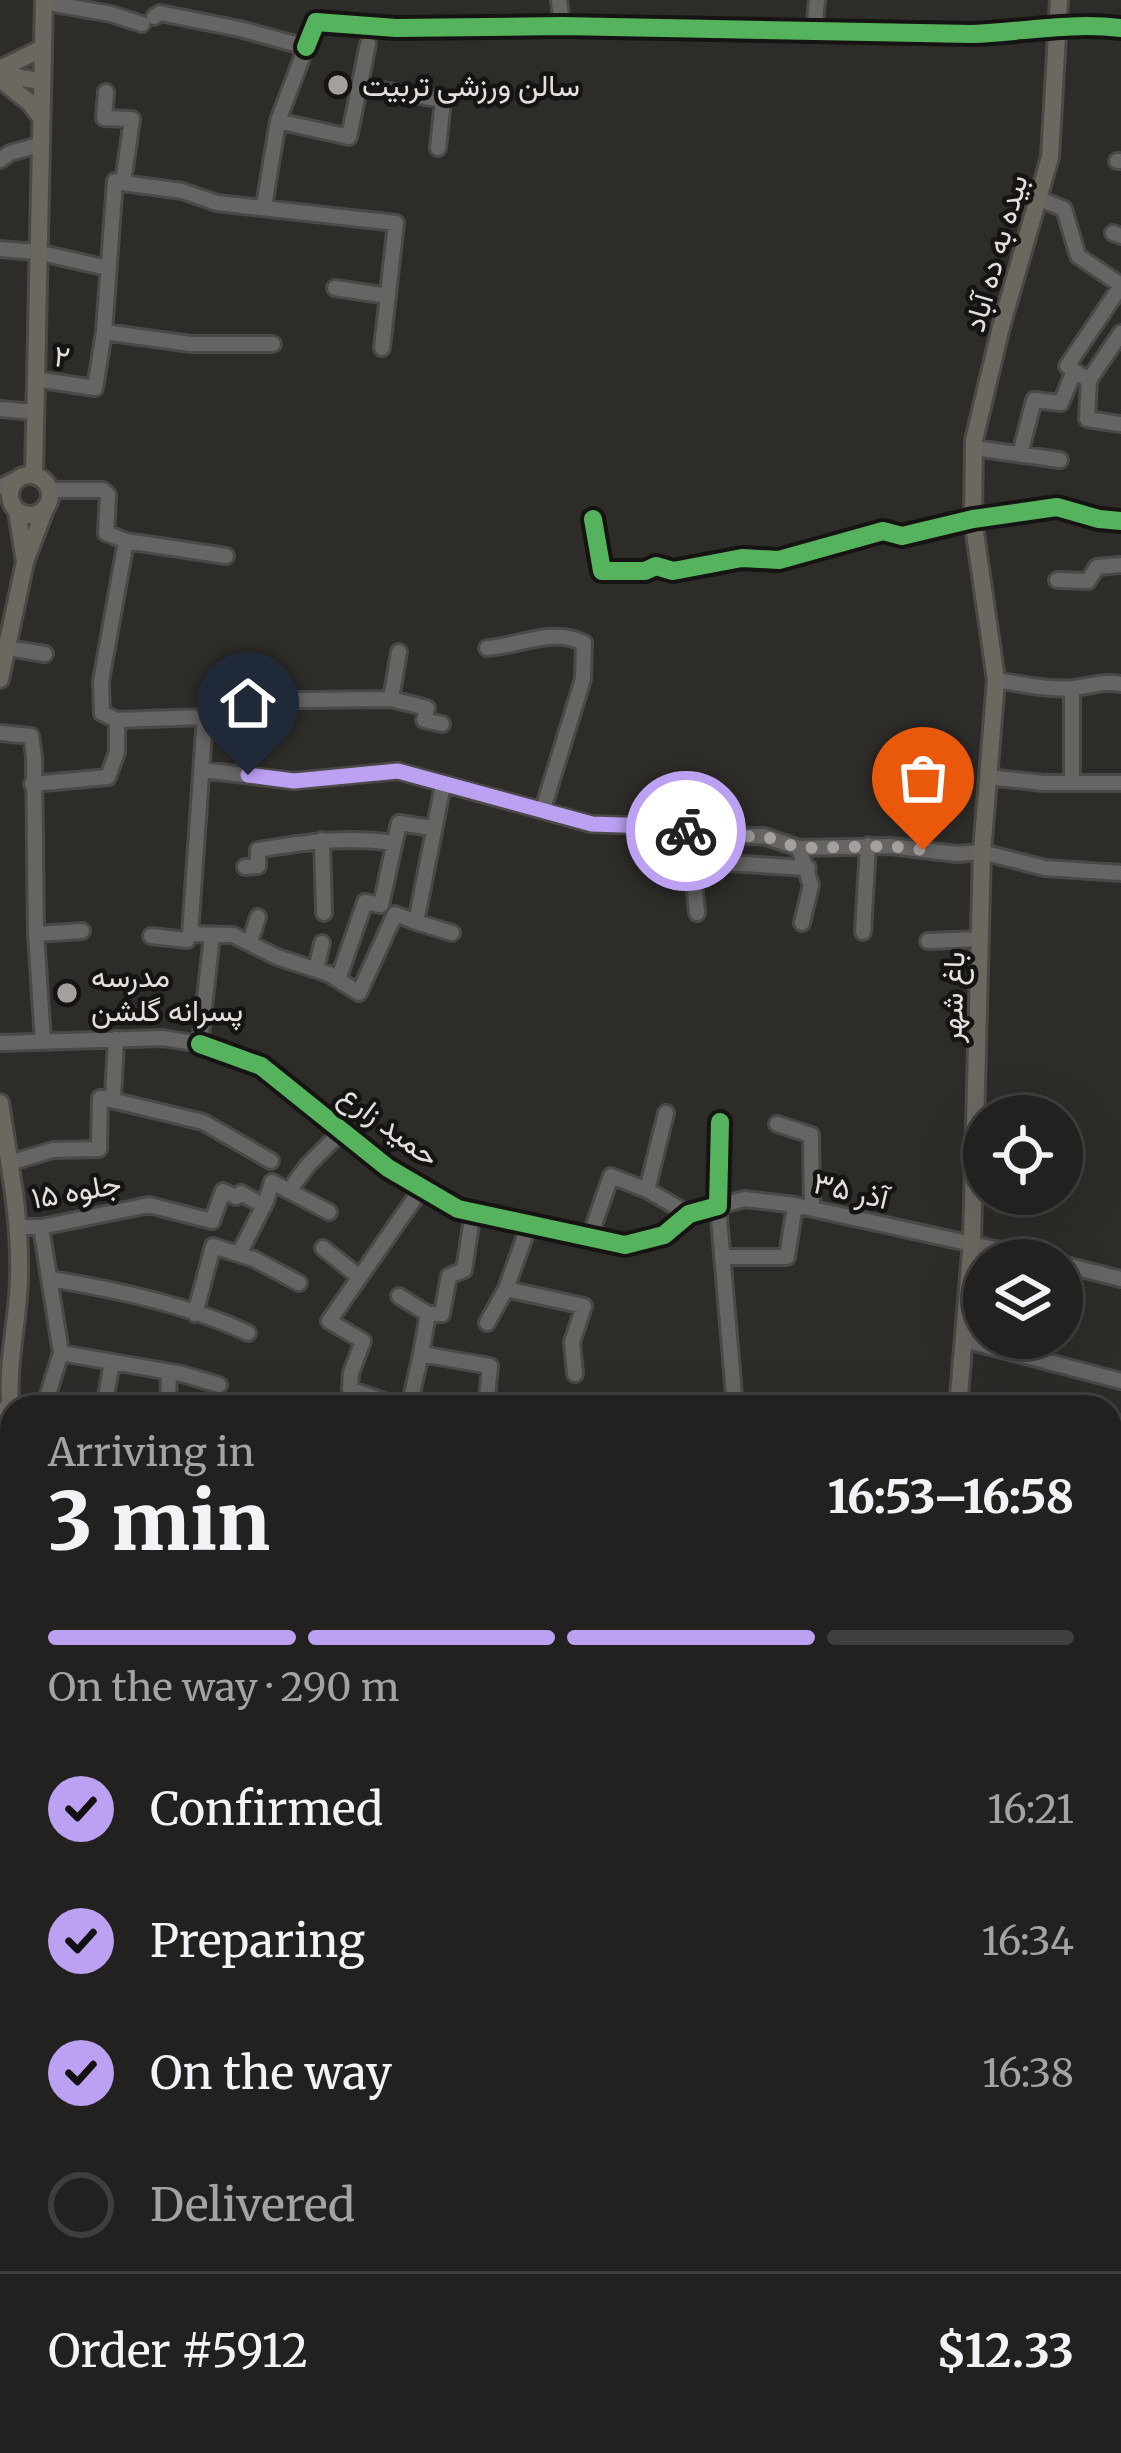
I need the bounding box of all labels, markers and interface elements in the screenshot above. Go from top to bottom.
place label: سالن ورزشی تربیت [362,66,580,104]
marker: سالن ورزشی تربیت [325,72,351,98]
street label: بیده به ده آباد [954,170,1036,336]
street label: ۲ [52,336,72,376]
pin [197,652,299,775]
icon: home [215,670,281,736]
pin [872,727,974,850]
icon: bag [890,745,956,811]
courier [626,771,746,891]
icon: bike [653,798,719,864]
street label: باغ شهر [931,951,975,1044]
place label: مدرسه پسرانه گلشن [91,957,243,1031]
marker: مدرسه پسرانه گلشن [54,980,80,1006]
street label: حمید زارع [331,1075,447,1176]
map controls [963,1095,1083,1359]
button: locate [963,1095,1083,1215]
street label: جلوه ۱۵ [28,1163,124,1217]
street label: آذر ۳۵ [810,1163,894,1218]
button: layers [963,1239,1083,1359]
text: Arriving in [48,1428,255,1477]
text: 16:53–16:58 [828,1469,1074,1525]
text: 3 min [48,1473,270,1571]
text: On the way · 290 m [48,1663,400,1712]
icon: check [48,1776,114,1842]
text: Confirmed [150,1781,383,1837]
text: 16:21 [987,1785,1074,1834]
icon: check [48,1908,114,1974]
text: Preparing [150,1913,365,1969]
text: 16:34 [982,1917,1074,1966]
icon: check [48,2040,114,2106]
text: On the way [150,2045,392,2101]
text: 16:38 [982,2049,1074,2098]
text: Delivered [150,2177,355,2233]
text: Order #5912 [48,2323,308,2379]
text: $12.33 [936,2323,1074,2379]

